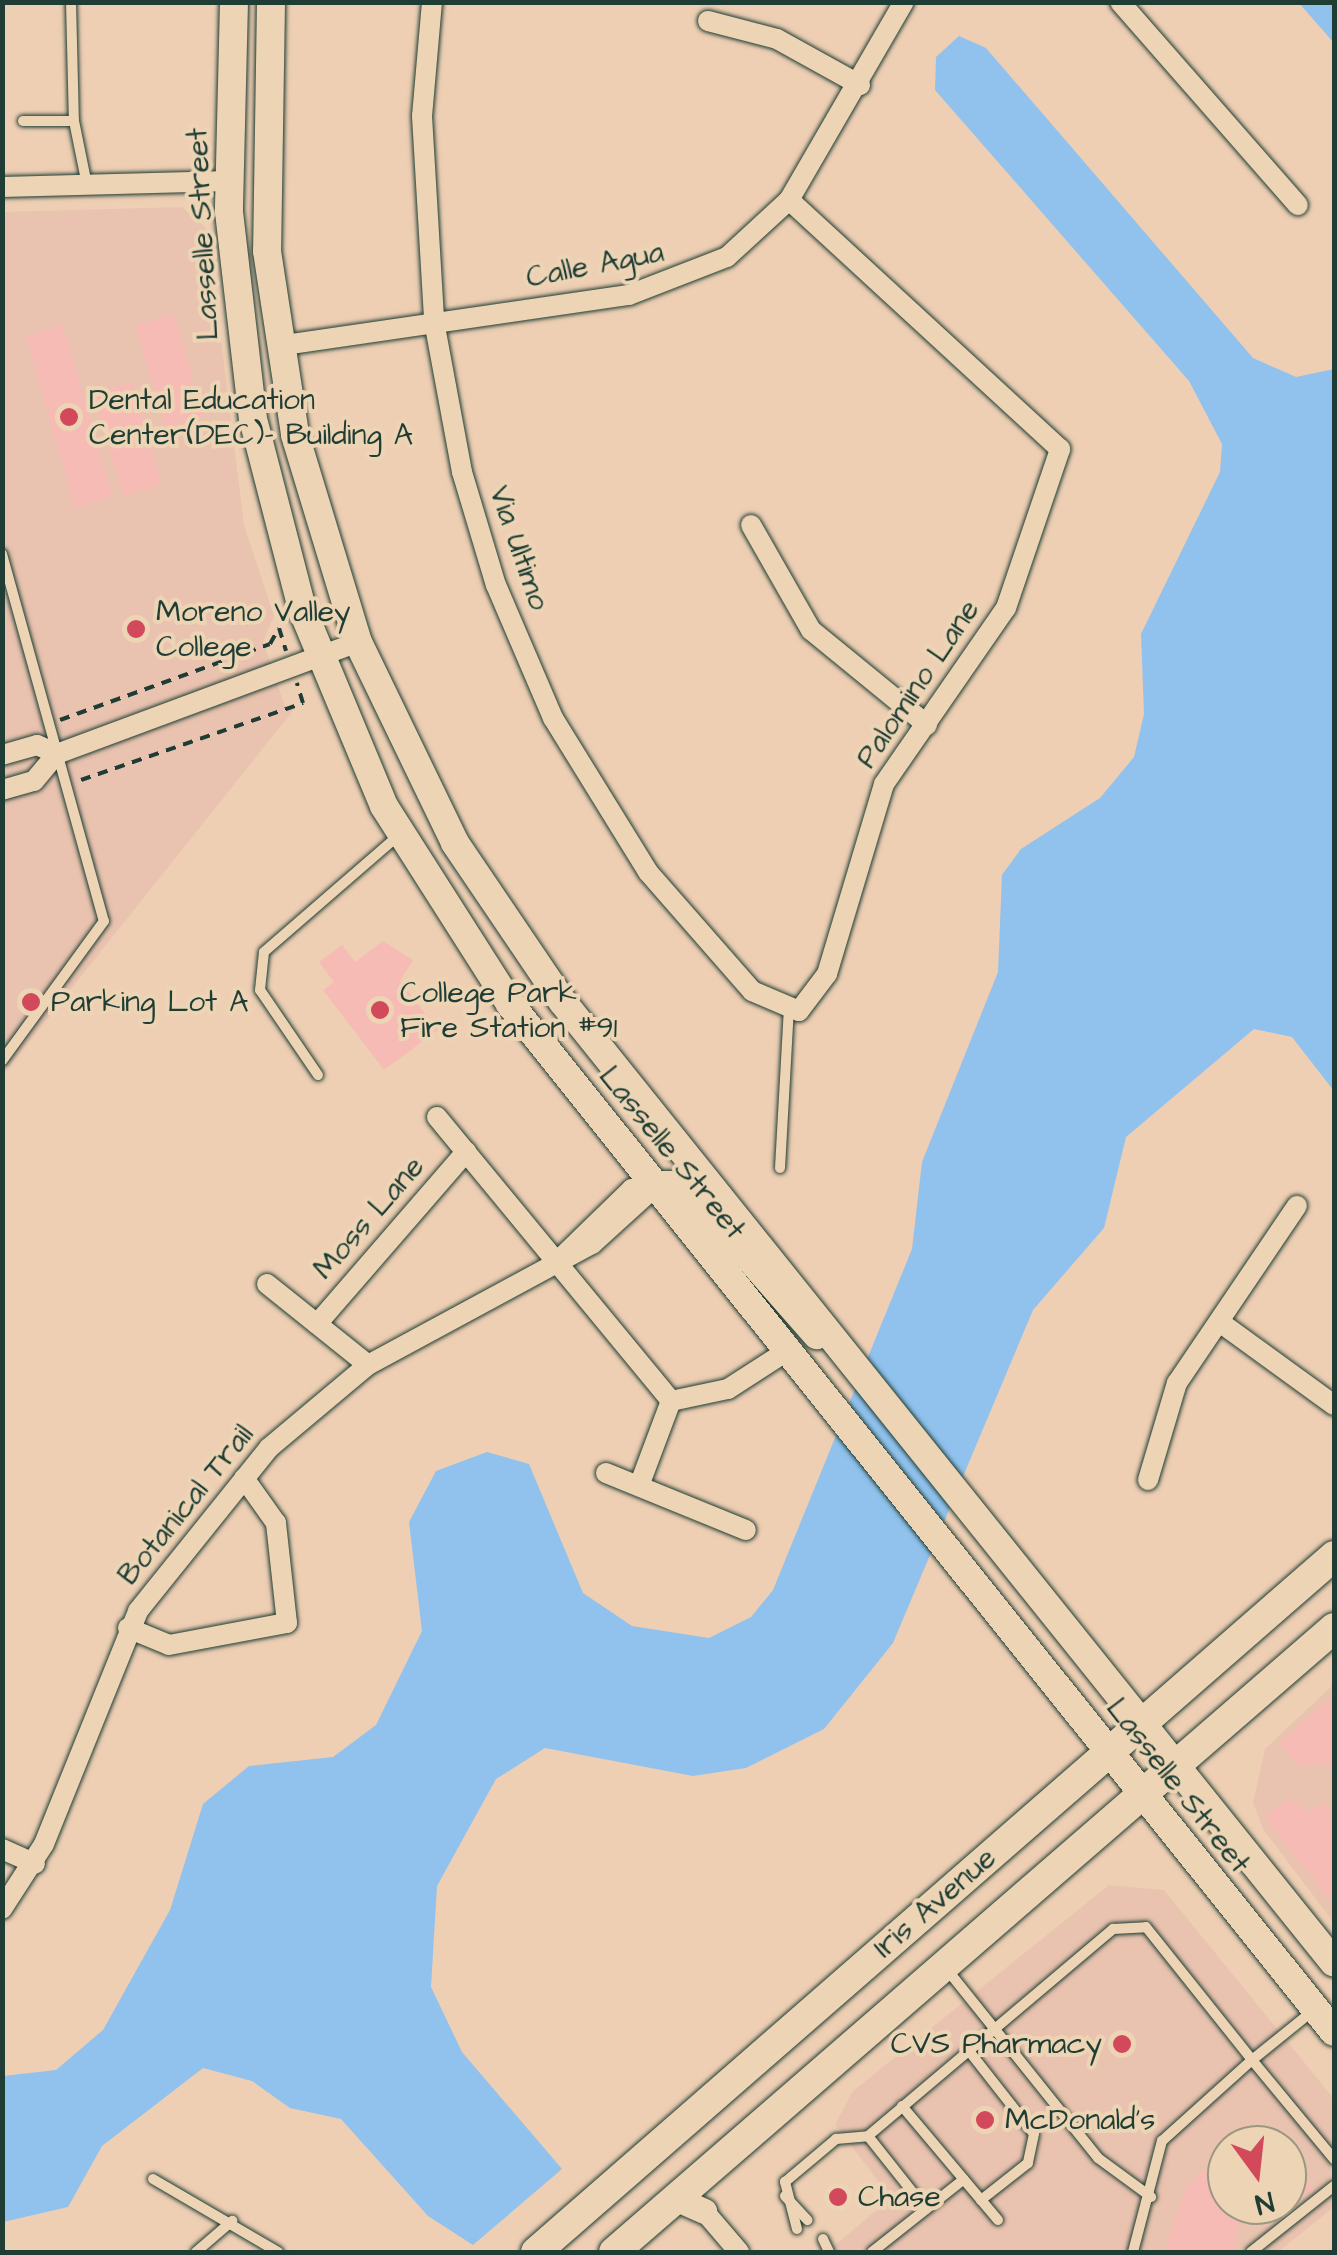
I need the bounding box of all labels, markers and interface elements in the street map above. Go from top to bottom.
street label: Lasselle Street [179,127,227,341]
street label: Calle Agua [523,234,667,296]
place label: Dental Education Center(DEC)- Building A [89,382,413,452]
marker: Dental Education Center(DEC)- Building A [58,406,80,428]
street label: Via Ultimo [481,481,557,615]
street label: Palomino Lane [849,593,987,775]
place label: Moreno Valley College [156,594,351,664]
marker: Moreno Valley College [125,618,147,640]
place label: College Park Fire Station #91 [400,975,617,1046]
place label: Parking Lot A [51,984,248,1020]
marker: Parking Lot A [20,991,42,1013]
marker: College Park Fire Station #91 [369,999,391,1021]
street label: Lasselle Street [591,1059,753,1247]
street label: Moss Lane [306,1149,432,1287]
street label: Botanical Trail [110,1418,262,1592]
street label: Lasselle Street [1098,1691,1258,1881]
street label: Iris Avenue [867,1840,1003,1966]
place label: CVS Pharmacy [891,2026,1102,2062]
marker: CVS Pharmacy [1111,2033,1133,2055]
place label: McDonald's [1005,2102,1155,2138]
marker: McDonald's [974,2109,996,2131]
north arrow [1207,2125,1307,2225]
place label: Chase [858,2179,941,2215]
text: N [1251,2181,1278,2224]
marker: Chase [827,2186,849,2208]

